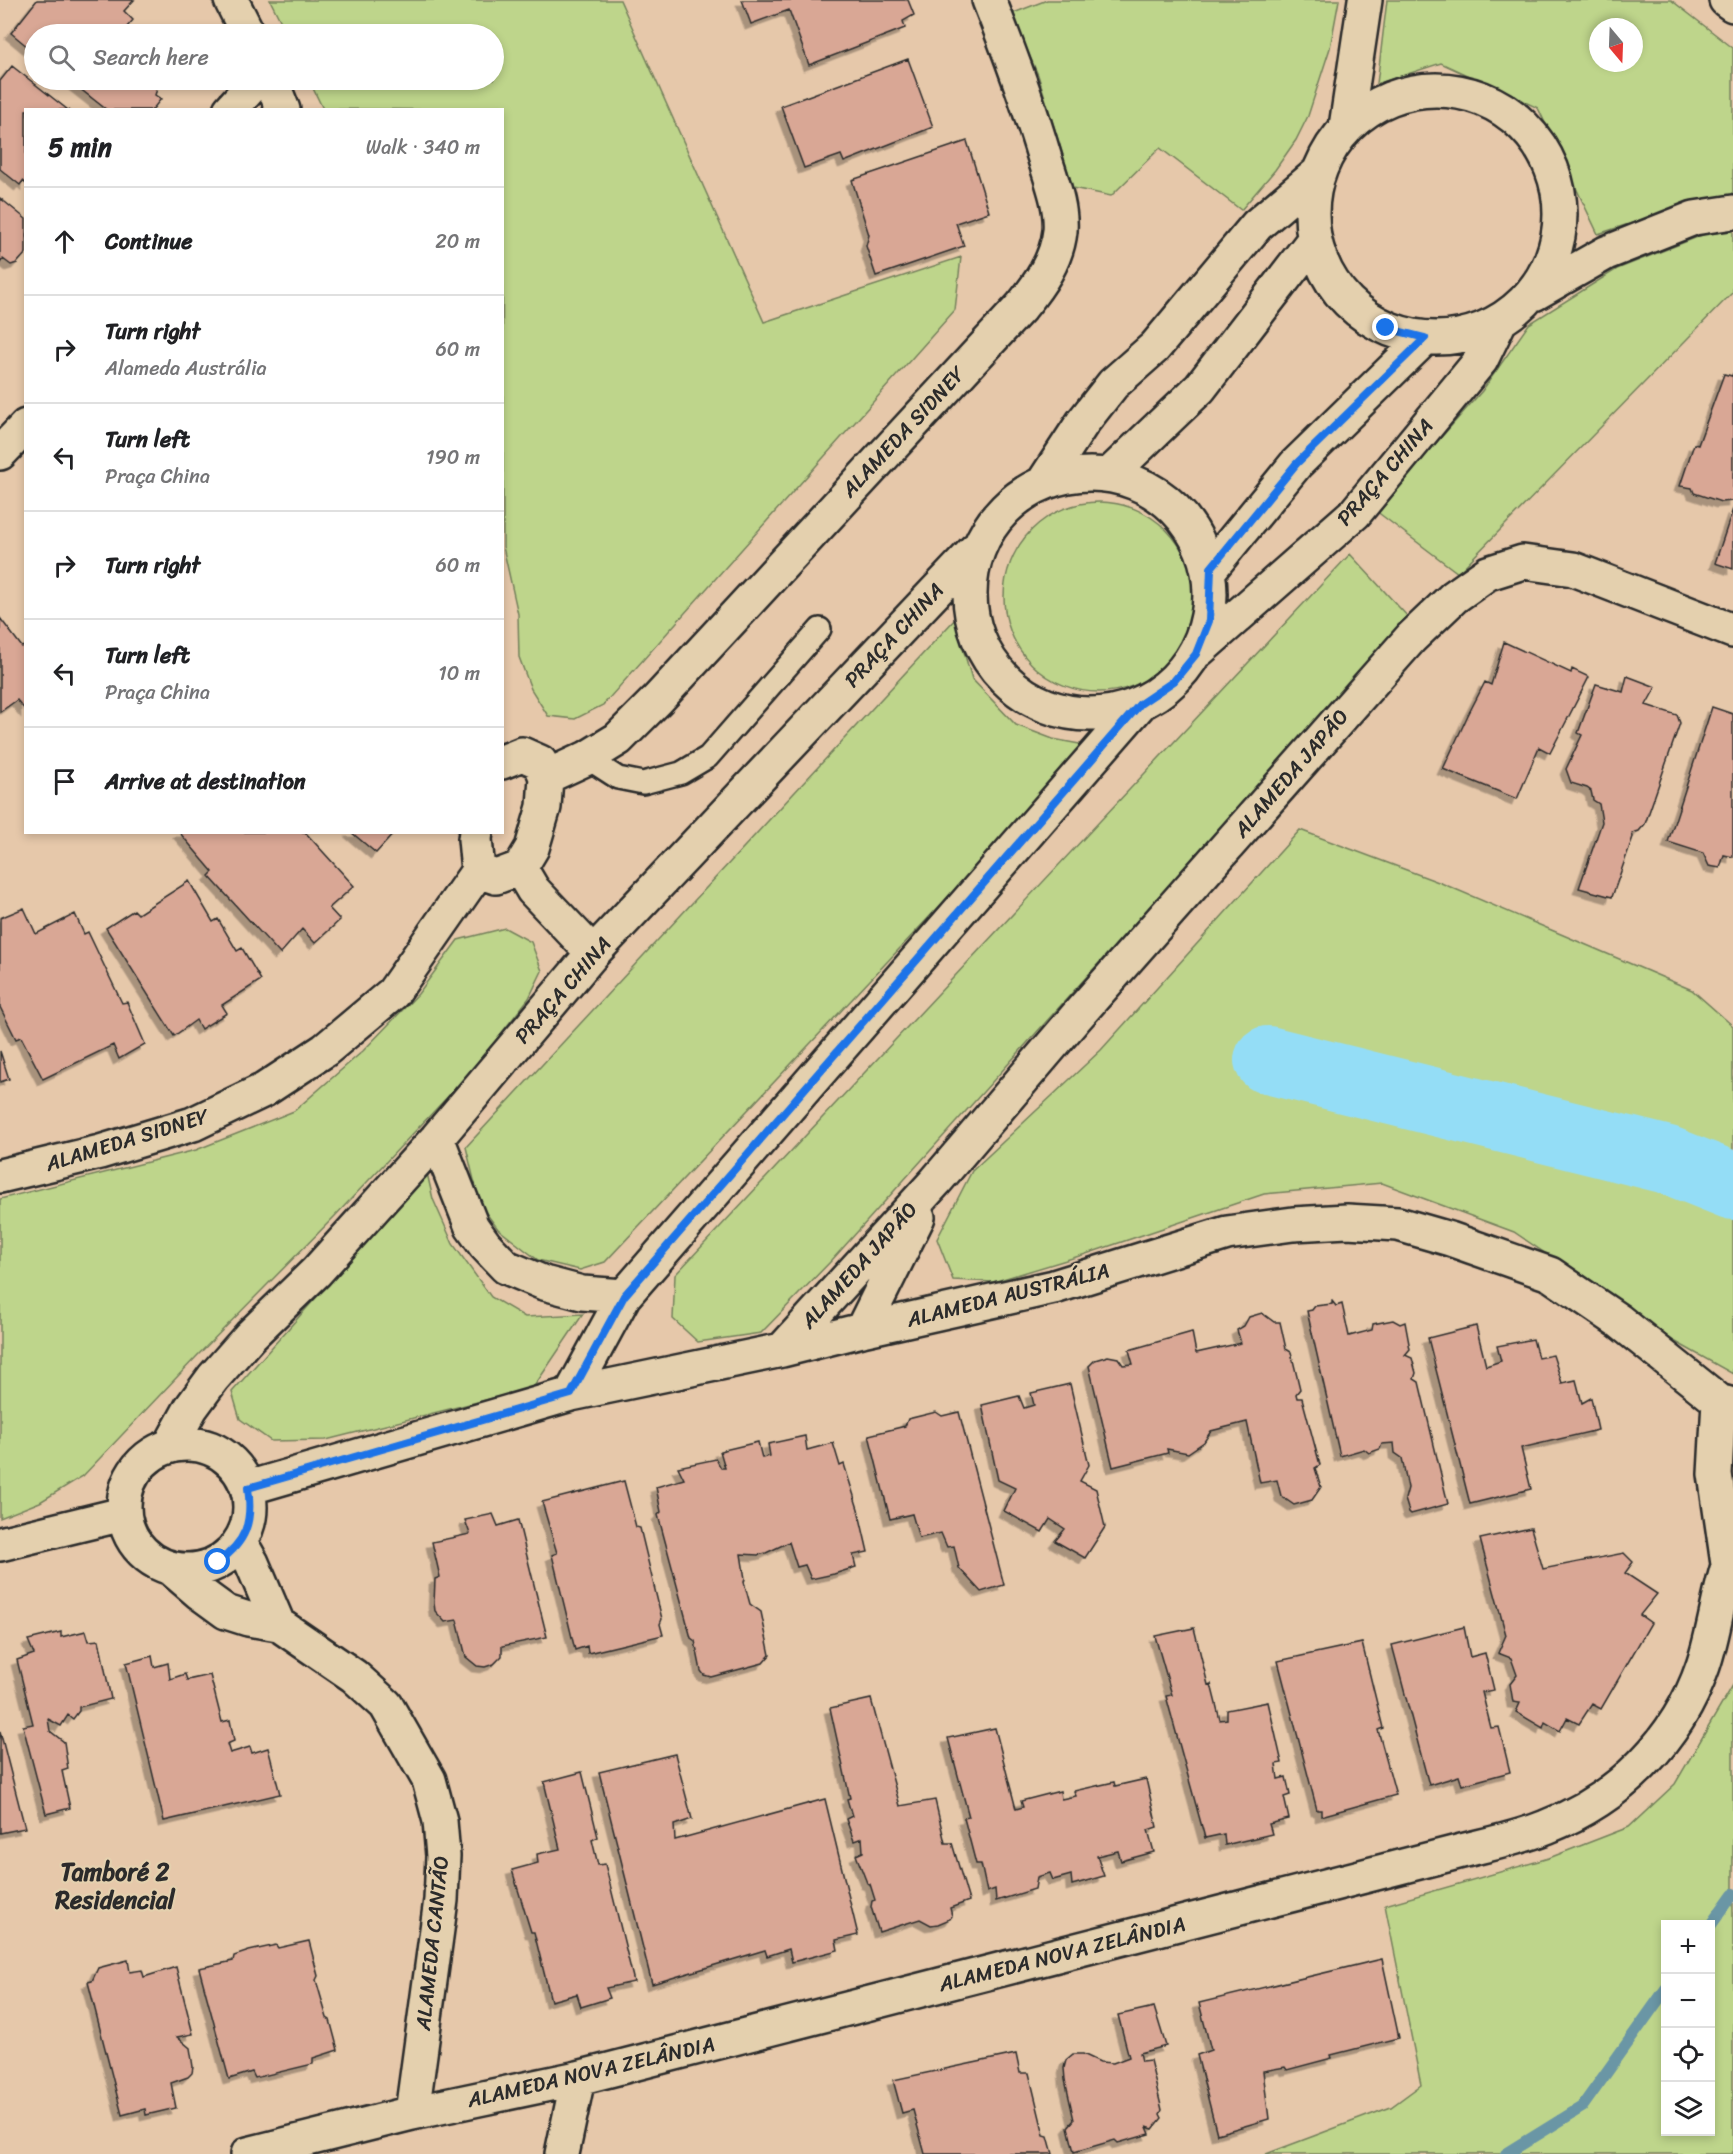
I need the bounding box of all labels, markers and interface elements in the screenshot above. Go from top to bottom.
north arrow [1589,18,1643,72]
search box [24,24,504,90]
text: Search here [93,38,209,77]
icon: search [45,41,78,74]
text: 5 min [48,124,112,170]
text: Walk · 340 m [366,130,480,165]
text: Continue [105,222,193,261]
text: 20 m [435,224,480,259]
icon: ahead [48,225,81,258]
text: Turn right [105,312,200,351]
route end [1372,314,1398,340]
text: 60 m [435,332,480,367]
icon: right [48,333,81,366]
text: Alameda Austrália [105,351,267,386]
street label: ALAMEDA SIDNEY [831,356,975,507]
street label: PRAÇA CHINA [1327,409,1443,535]
text: Turn left [105,420,190,459]
text: 190 m [426,440,480,475]
icon: left [48,441,81,474]
text: Praça China [105,459,210,494]
text: Turn right [105,546,200,585]
text: 60 m [435,548,480,583]
icon: right [48,549,81,582]
street label: PRAÇA CHINA [834,573,954,697]
text: Turn left [105,636,190,675]
text: 10 m [438,656,480,691]
icon: left [48,657,81,690]
text: Praça China [105,675,210,710]
street label: ALAMEDA JAPÃO [1223,699,1358,847]
text: Arrive at destination [105,762,306,801]
icon: arrive [48,765,81,798]
street label: PRAÇA CHINA [505,927,621,1053]
street label: ALAMEDA SIDNEY [40,1097,215,1183]
street label: ALAMEDA JAPÃO [790,1192,927,1339]
street label: ALAMEDA AUSTRÁLIA [902,1251,1113,1339]
route start [204,1548,230,1574]
district label: Tamboré 2 Residencial [54,1851,176,1921]
street label: ALAMEDA CANTÃO [404,1854,460,2033]
street label: ALAMEDA NOVA ZELÂNDIA [934,1905,1189,2003]
map controls [1661,1920,1715,2136]
button: + [1661,1920,1715,1974]
button: − [1661,1974,1715,2028]
street label: ALAMEDA NOVA ZELÂNDIA [463,2025,719,2119]
button: locate [1661,2028,1715,2082]
button: layers [1661,2082,1715,2136]

